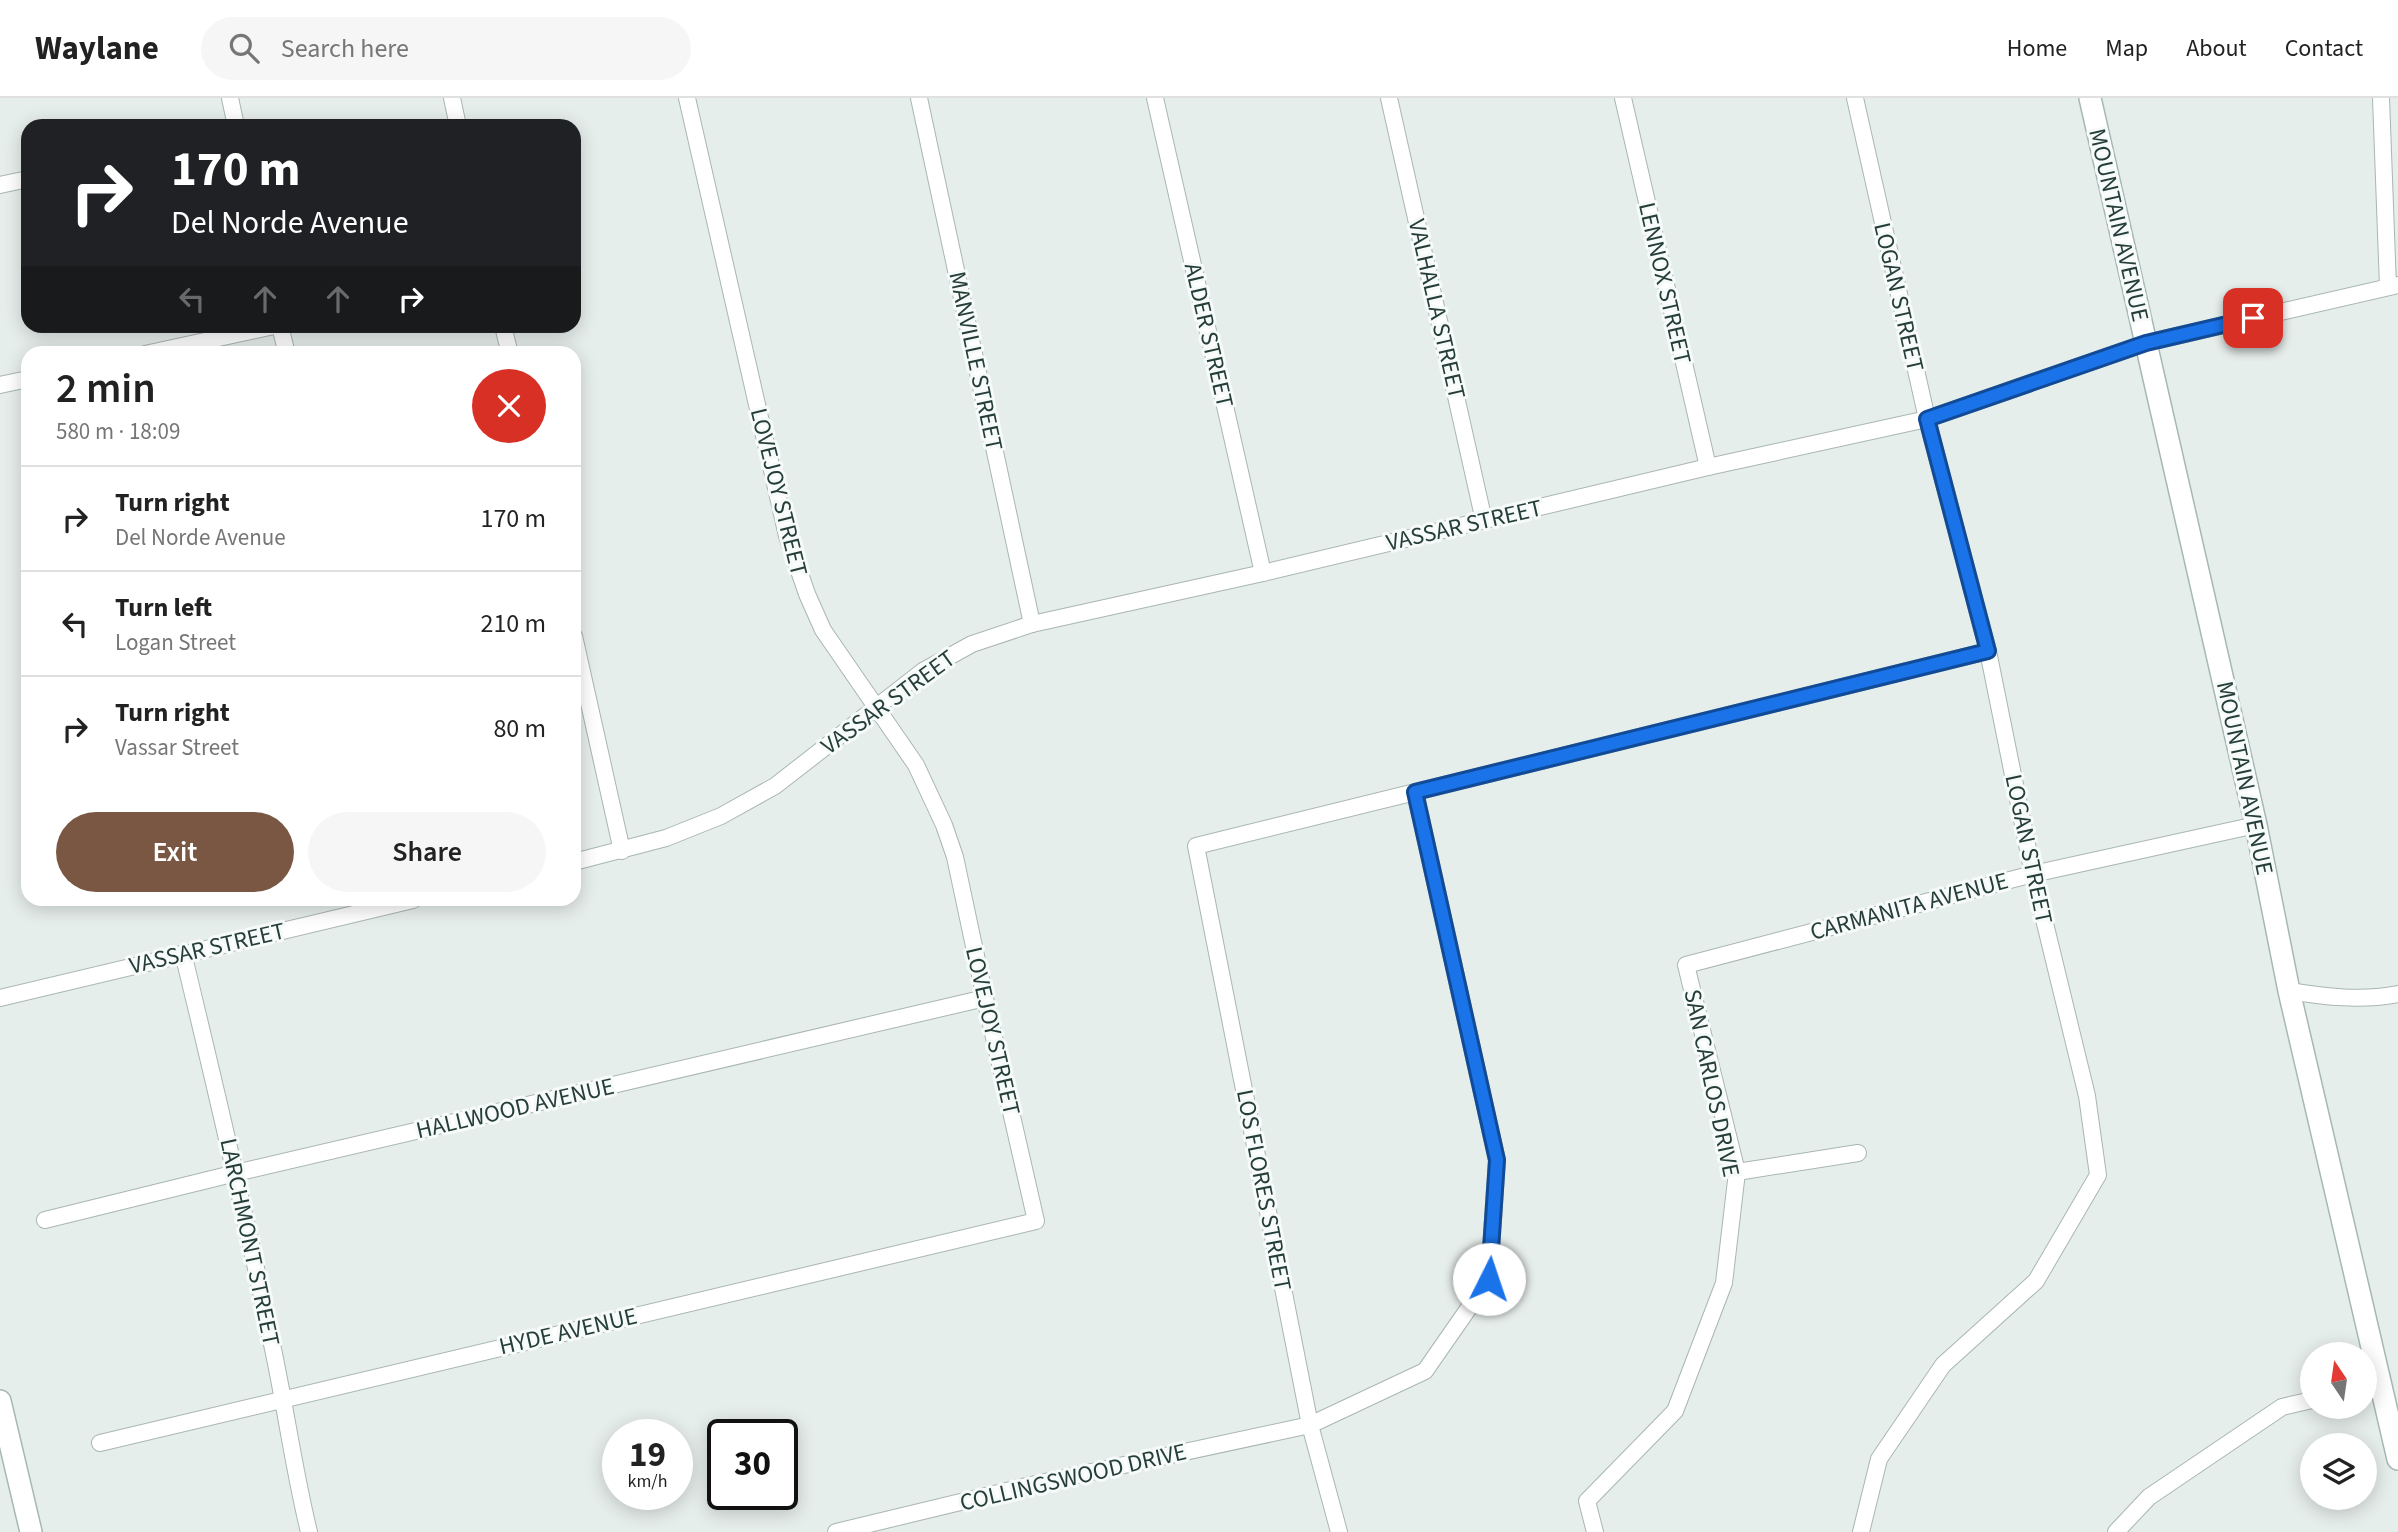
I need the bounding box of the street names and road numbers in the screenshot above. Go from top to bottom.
street label: MOUNTAIN AVENUE [2079,125,2158,325]
street label: LENNOX STREET [1629,199,1700,368]
street label: VALHALLA STREET [1399,216,1474,403]
street label: LOGAN STREET [1864,219,1933,375]
street label: ALDER STREET [1175,259,1242,411]
street label: MANVILLE STREET [939,268,1012,454]
street label: LOVEJOY STREET [741,404,816,580]
street label: VASSAR STREET [1383,491,1546,560]
street label: VASSAR STREET [814,641,963,763]
street label: MOUNTAIN AVENUE [2207,678,2282,878]
street label: LOGAN STREET [1996,771,2061,927]
street label: CARMANITA AVENUE [1806,863,2012,950]
street label: VASSAR STREET [126,914,289,983]
street label: LOVEJOY STREET [956,943,1029,1119]
street label: SAN CARLOS DRIVE [1675,986,1748,1180]
street label: HALLWOOD AVENUE [413,1069,618,1148]
street label: LOS FLORES STREET [1227,1086,1300,1294]
street label: LARCHMONT STREET [210,1135,289,1349]
street label: HYDE AVENUE [496,1299,641,1364]
street label: COLLINGSWOOD DRIVE [956,1434,1190,1521]

